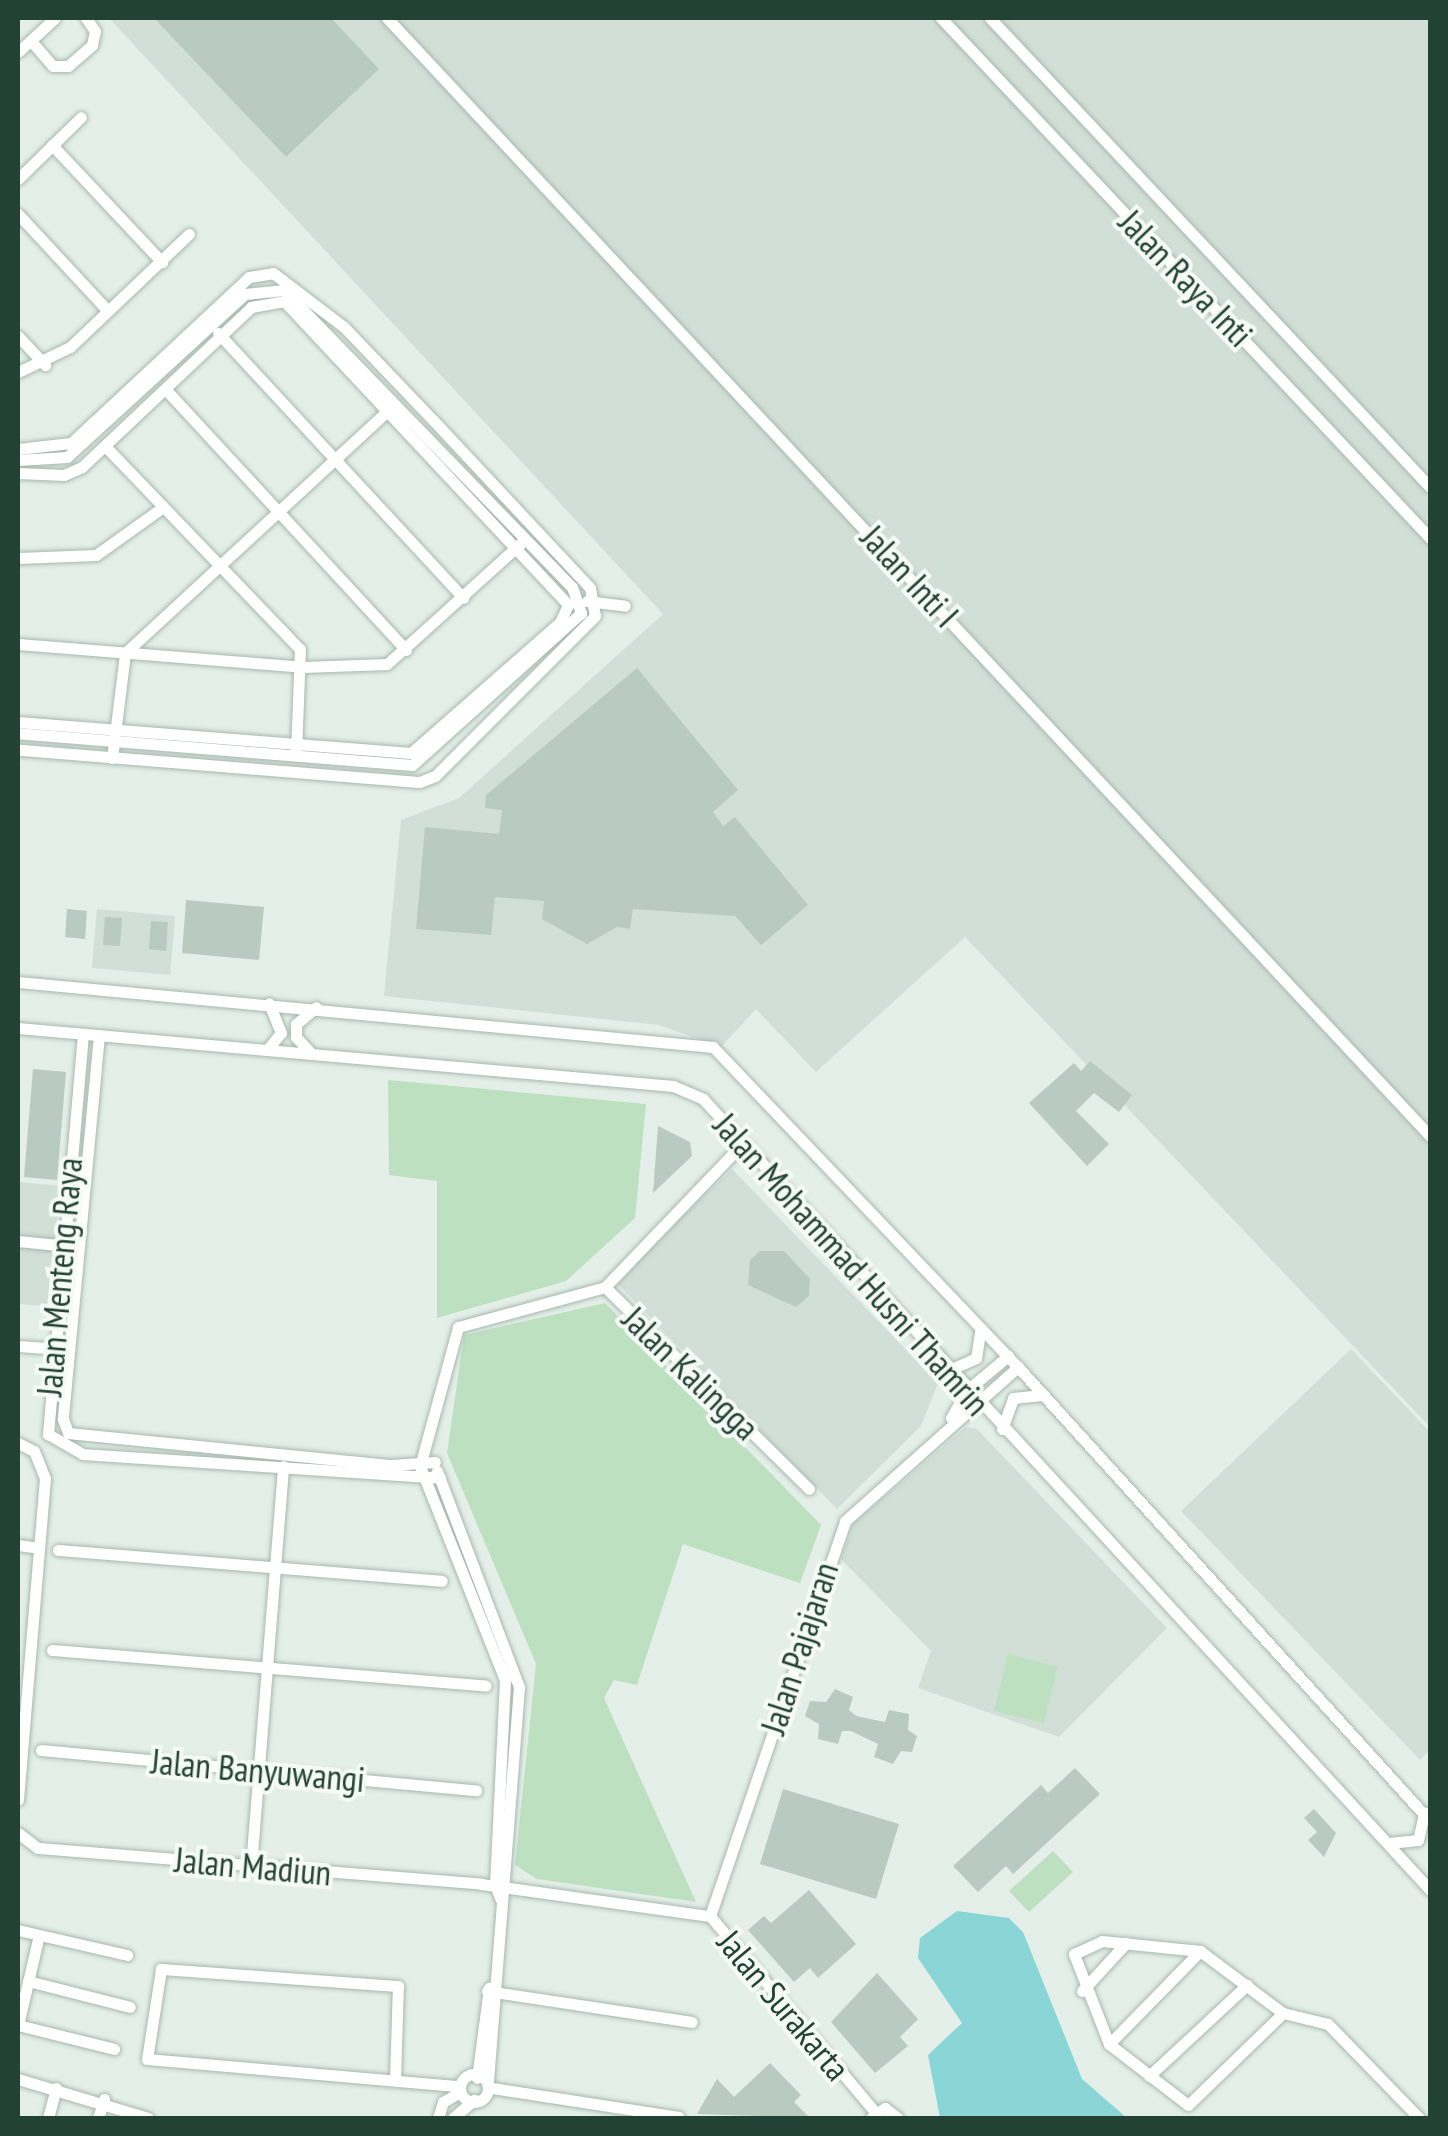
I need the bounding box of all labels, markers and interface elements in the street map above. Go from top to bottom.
street label: Jalan Raya Inti [1111,201,1261,355]
street label: Jalan Inti I [852,516,968,636]
street label: Jalan Mohammad Husni Thamrin [705,1104,999,1424]
street label: Jalan Menteng Raya [28,1156,90,1398]
street label: Jalan Kalingga [614,1298,768,1448]
street label: Jalan Pajajaran [751,1557,847,1739]
street label: Jalan Banyuwangi [149,1740,367,1800]
street label: Jalan Madiun [173,1838,333,1894]
street label: Jalan Surakarta [709,1921,859,2089]

